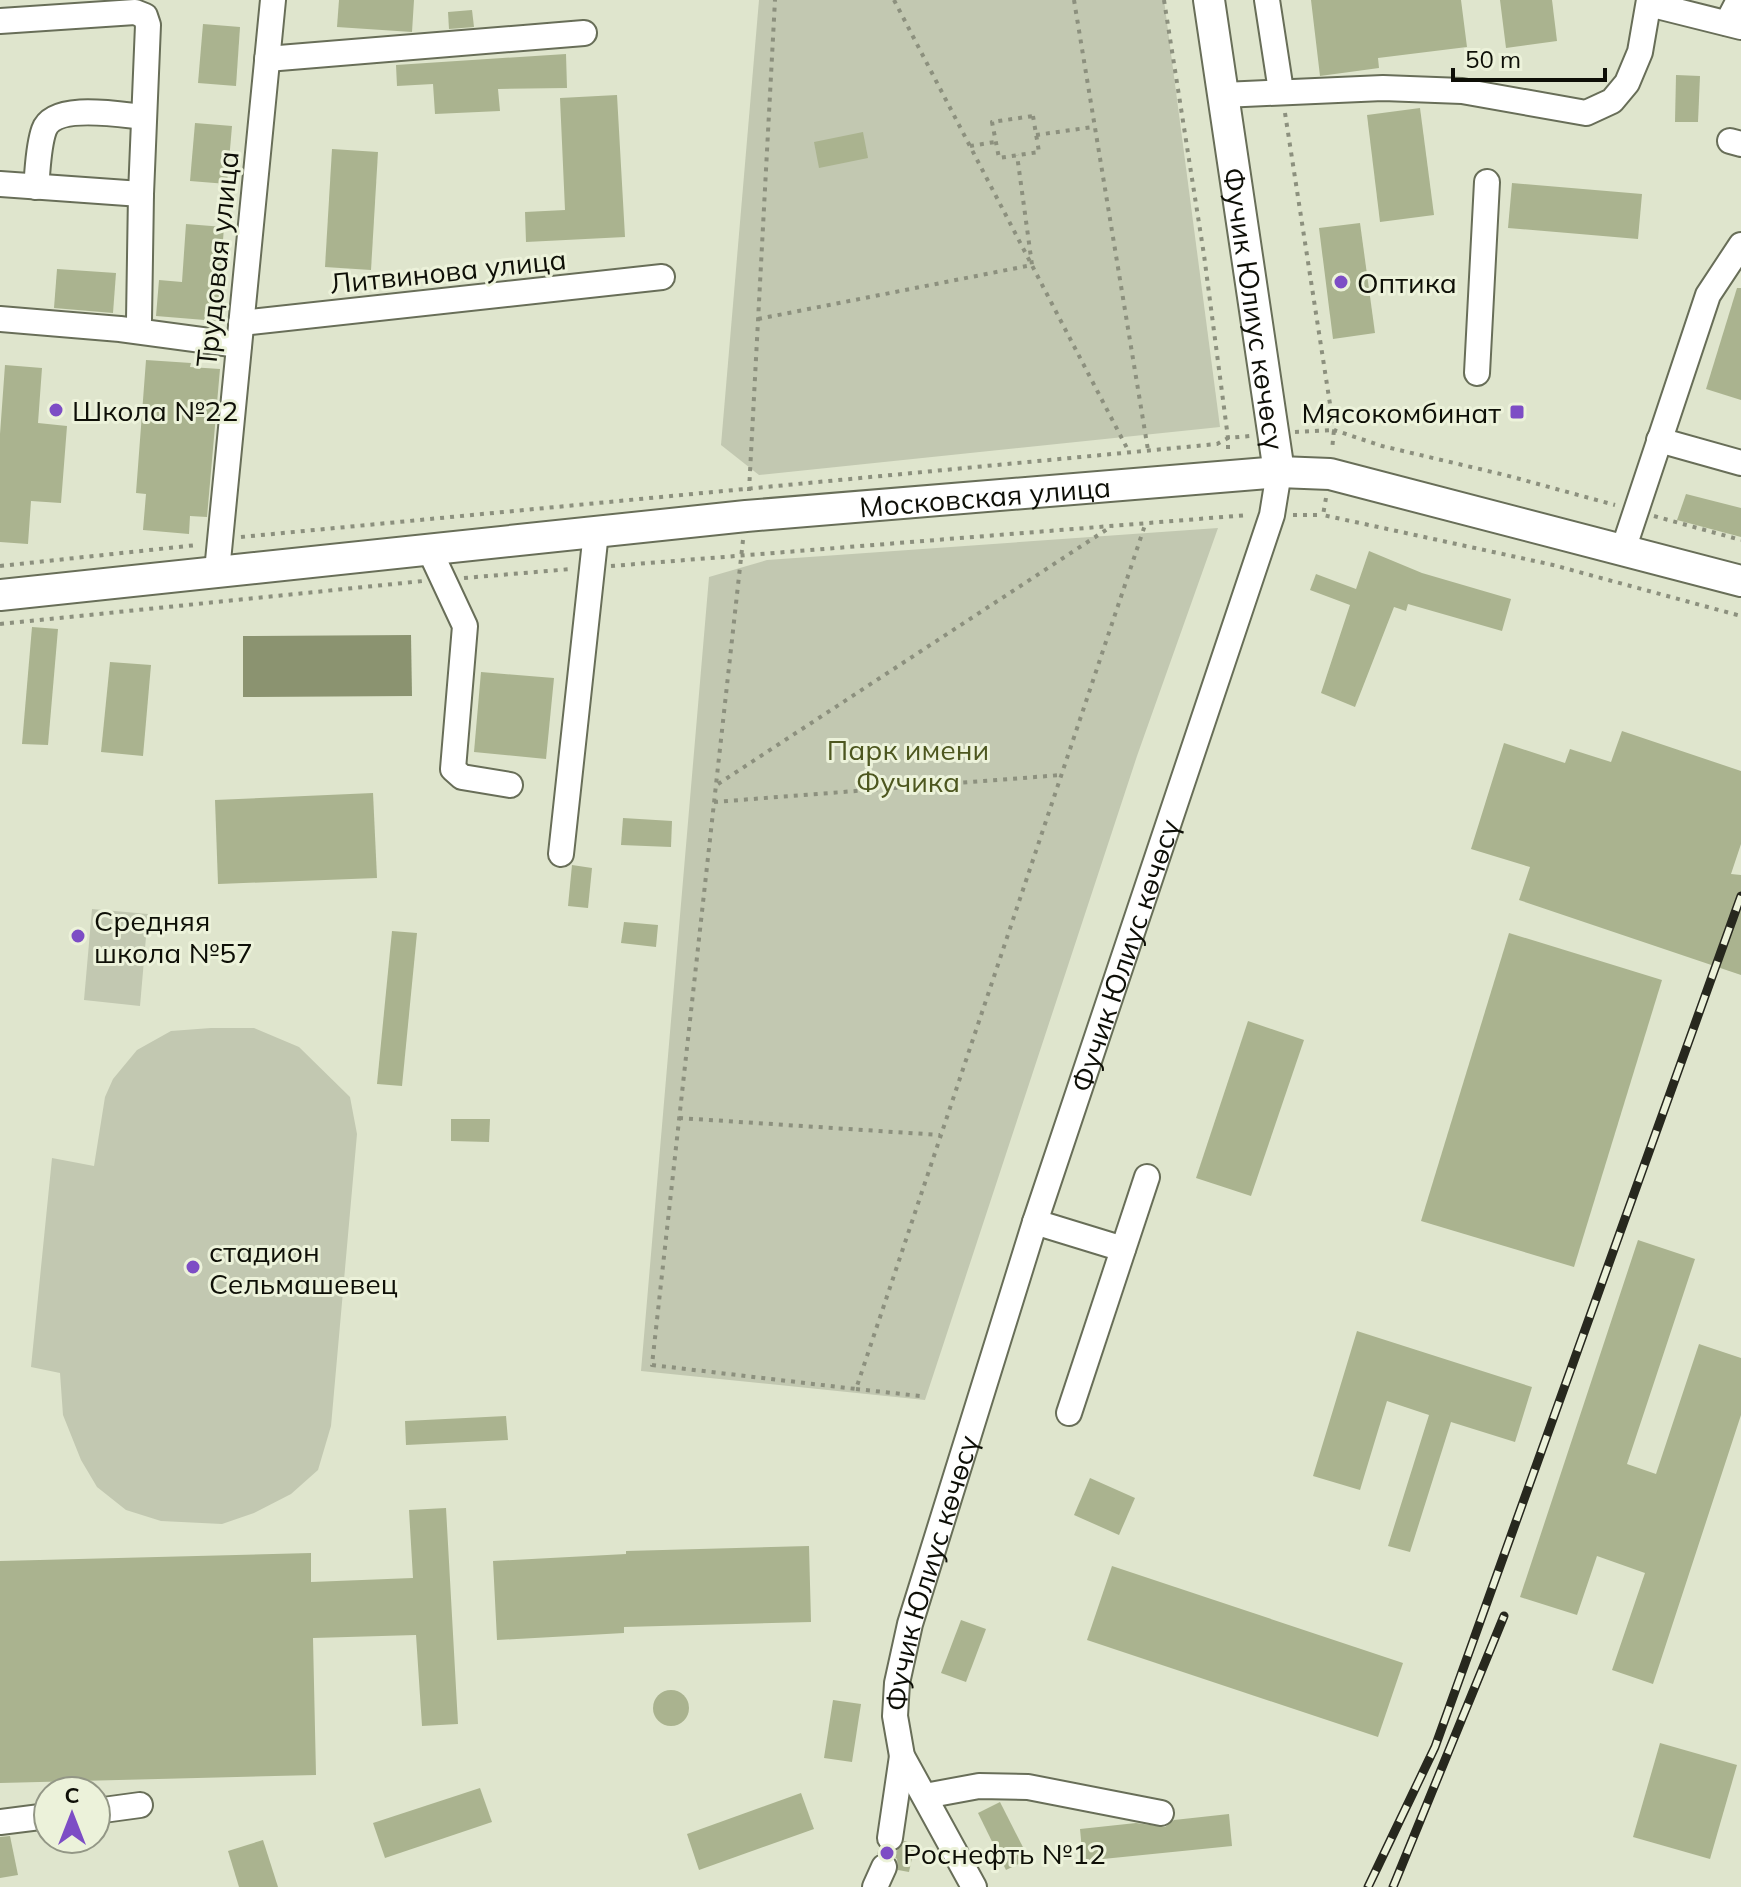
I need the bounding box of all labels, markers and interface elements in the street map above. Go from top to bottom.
scale bar [1453,32,1605,82]
text: 50 m [1465,44,1521,74]
street label: Трудовая улица [188,149,246,369]
street label: Фучик Юлиус көчөсү [1217,165,1293,452]
street label: Литвинова улица [328,241,568,301]
place label: Оптика [1357,265,1457,300]
marker: Оптика [1332,273,1350,291]
place label: Школа №22 [72,393,238,428]
place label: Мясокомбинат [1301,395,1501,430]
marker: Школа №22 [47,401,65,419]
marker: Мясокомбинат [1508,403,1526,421]
street label: Московская улица [858,468,1112,524]
park label: Парк имени Фучика [827,732,989,799]
street label: Фучик Юлиус көчөсү [1063,814,1186,1096]
place label: Средняя школа №57 [94,903,253,970]
marker: Средняя школа №57 [69,927,87,945]
place label: стадион Сельмашевец [209,1234,398,1301]
marker: стадион Сельмашевец [184,1258,202,1276]
street label: Фучик Юлиус көчөсү [878,1431,985,1712]
north arrow [32,1775,112,1855]
text: С [64,1781,80,1809]
place label: Роснефть №12 [903,1836,1106,1871]
marker: Роснефть №12 [878,1844,896,1862]

